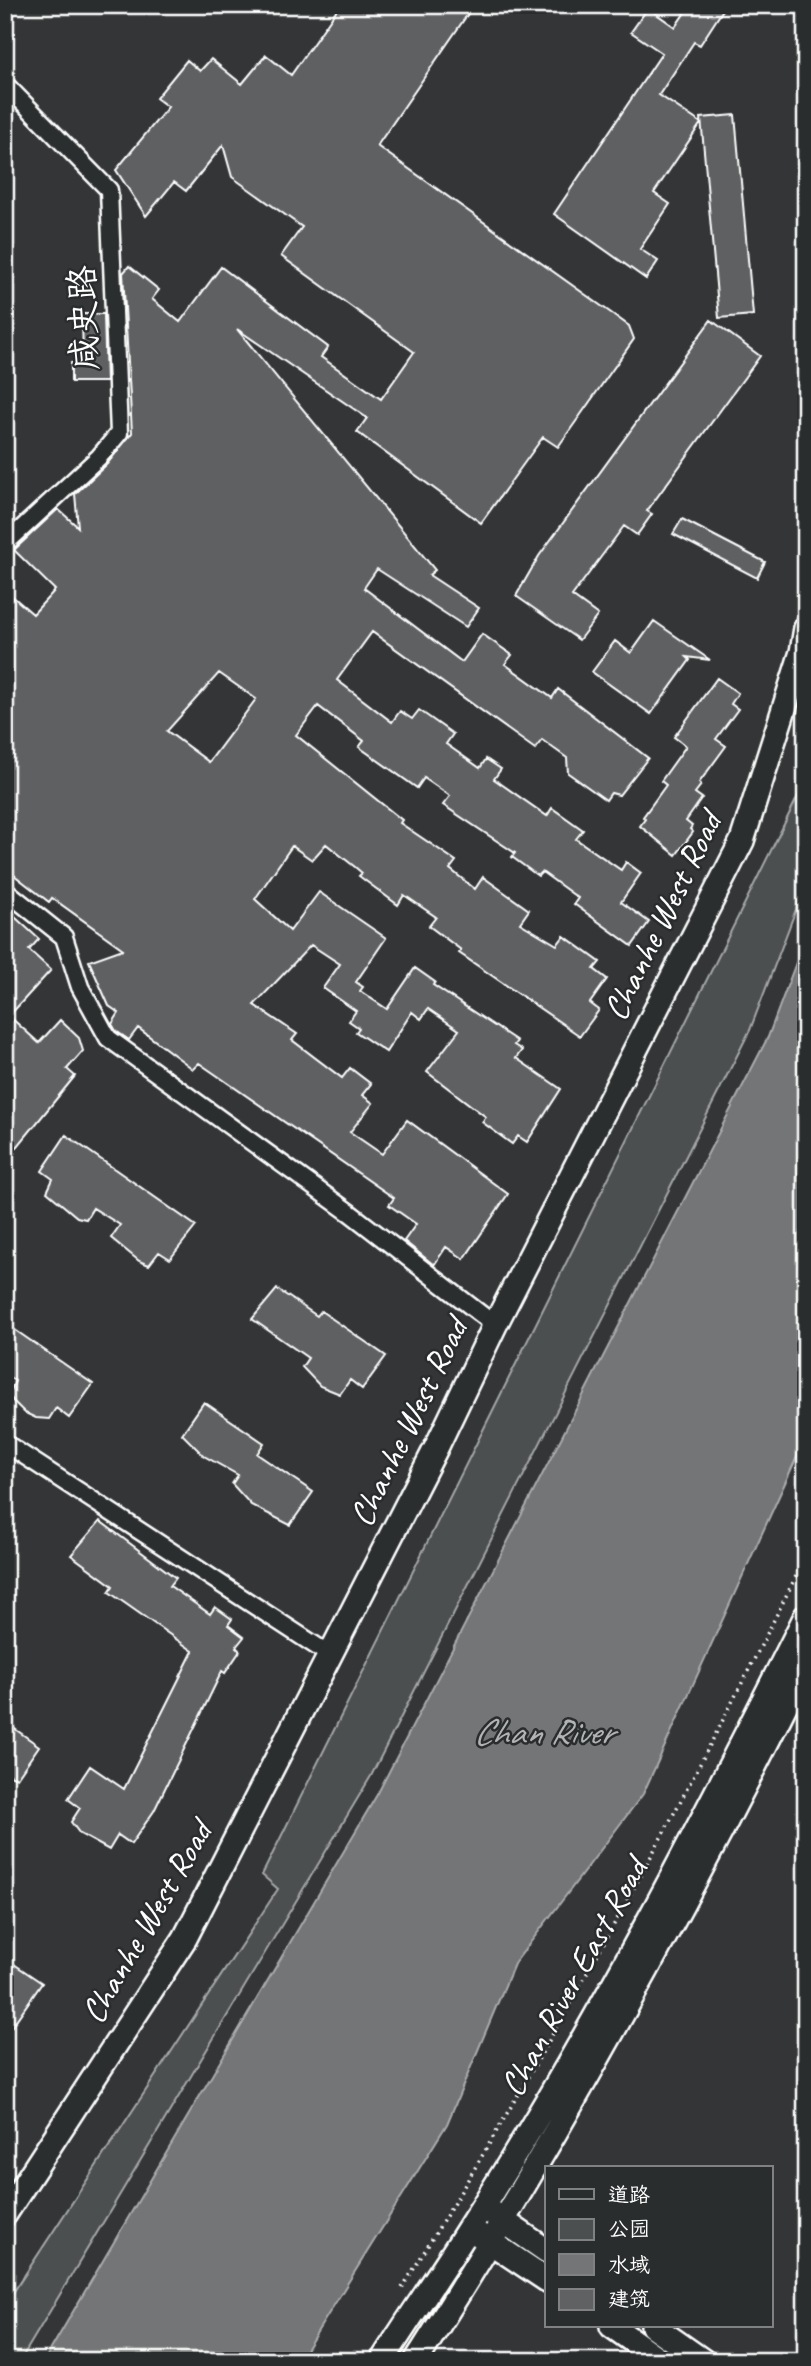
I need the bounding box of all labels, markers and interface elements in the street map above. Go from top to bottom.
street label: 咸史路 [59,265,108,371]
street label: Chanhe West Road [593,800,734,1028]
street label: Chanhe West Road [339,1306,480,1534]
water label: Chan River [473,1708,619,1755]
street label: Chanhe West Road [71,1809,225,2031]
street label: Chan River East Road [490,1846,660,2104]
legend [545,2166,772,2328]
text: 道路 [608,2182,650,2208]
text: 公园 [608,2216,650,2242]
text: 水域 [608,2252,650,2278]
text: 建筑 [608,2286,650,2312]

